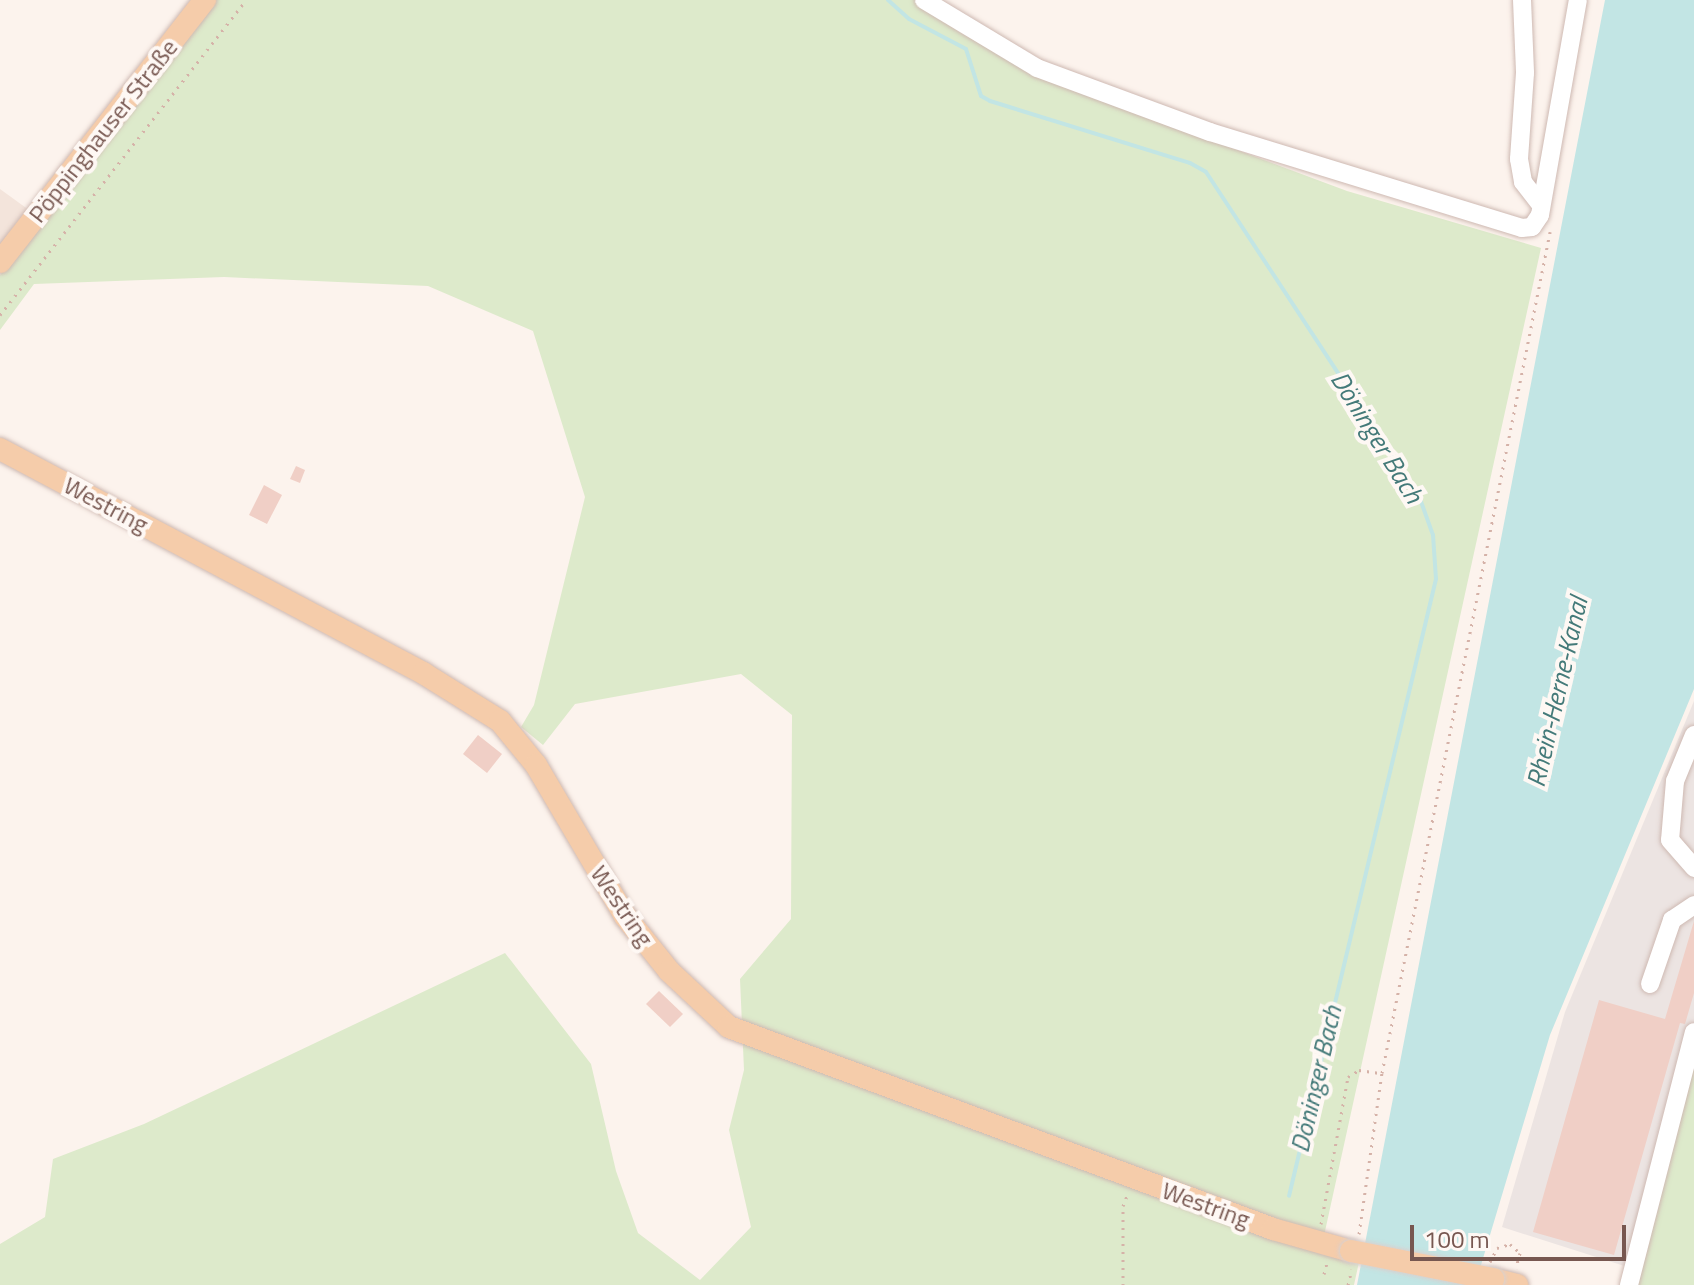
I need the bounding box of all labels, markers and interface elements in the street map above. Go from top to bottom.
street label: Pöppinghauser Straße [23,34,183,228]
water label: Döninger Bach [1324,365,1430,509]
street label: Westring [59,471,153,539]
water label: Rhein-Herne-Kanal [1520,594,1594,790]
street label: Westring [585,860,659,952]
water label: Döninger Bach [1284,1003,1348,1155]
street label: Westring [1158,1176,1254,1234]
scale bar [1414,1209,1630,1259]
text: 100 m [1424,1221,1490,1257]

